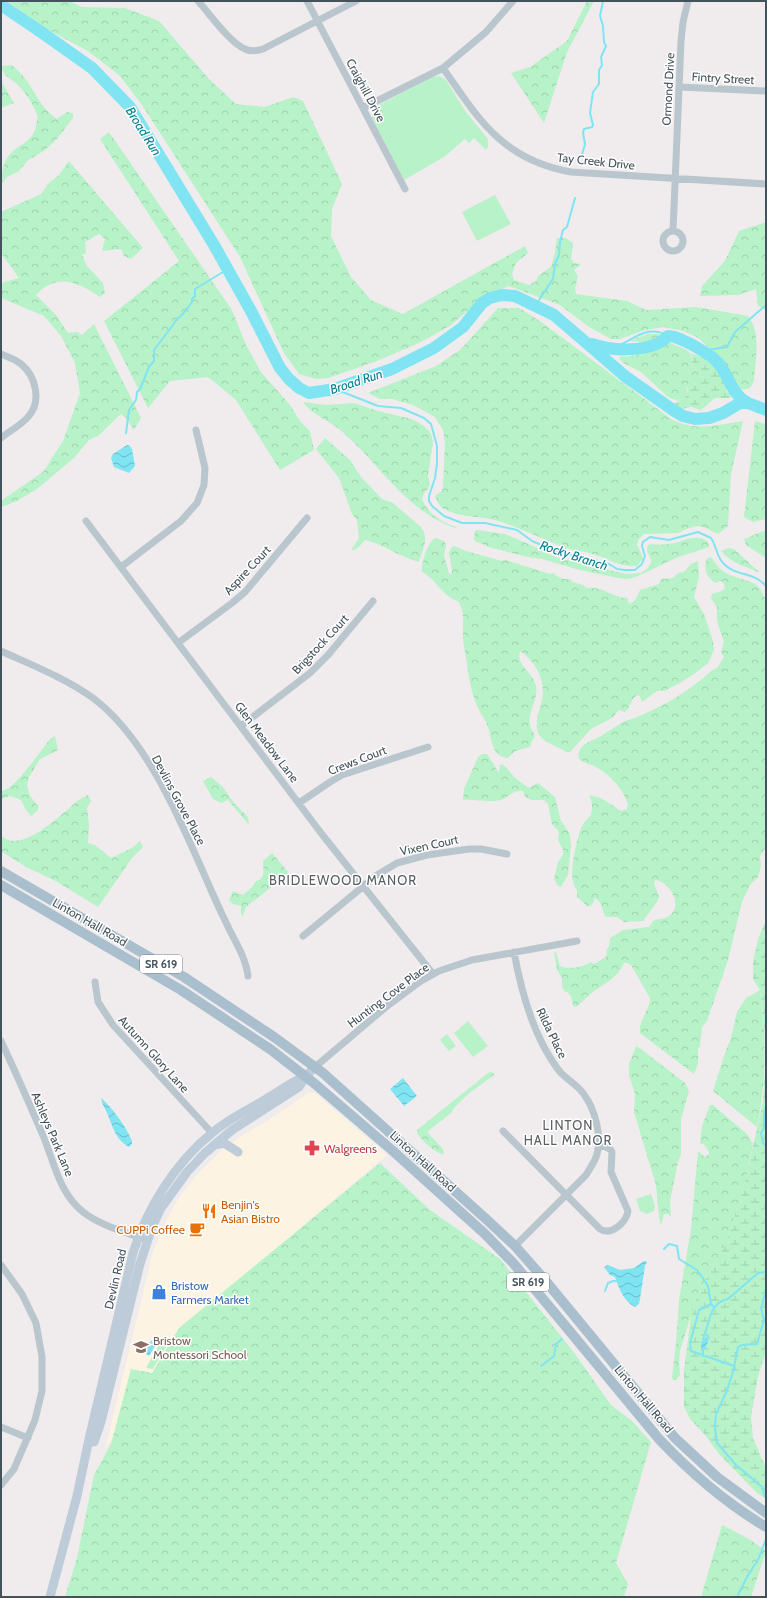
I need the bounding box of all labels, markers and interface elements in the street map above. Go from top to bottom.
street label: Ormond Drive [659,52,677,126]
street label: Craighill Drive [343,56,389,124]
street label: Fintry Street [691,69,755,87]
water label: Broad Run [123,104,165,158]
street label: Tay Creek Drive [556,149,636,173]
water label: Broad Run [328,365,384,397]
water label: Rocky Branch [538,537,610,573]
street label: Aspire Court [220,542,274,598]
street label: Brigstock Court [288,611,352,677]
street label: Glen Meadow Lane [232,699,302,785]
street label: Crews Court [326,742,388,778]
street label: Devlins Grove Place [149,752,209,848]
street label: Vixen Court [398,831,460,859]
district label: BRIDLEWOOD MANOR [269,872,417,888]
street label: Linton Hall Road [50,895,130,949]
road number: SR 619 [140,955,182,973]
street label: Hunting Cove Place [344,959,432,1031]
street label: Rilda Place [533,1005,571,1061]
street label: Autumn Glory Lane [116,1012,192,1096]
street label: Ashleys Park Lane [28,1089,78,1179]
district label: LINTON HALL MANOR [524,1117,612,1148]
street label: Linton Hall Road [387,1127,459,1195]
pharmacy icon: Walgreens [303,1139,321,1157]
place label: Walgreens [324,1141,377,1156]
place label: Benjin's Asian Bistro [221,1197,280,1226]
restaurant icon: Benjin's Asian Bistro [200,1202,218,1220]
cafe icon: CUPPi Coffee [188,1220,206,1238]
place label: CUPPi Coffee [116,1222,185,1237]
street label: Devlin Road [101,1247,129,1311]
road number: SR 619 [507,1273,549,1291]
place label: Bristow Farmers Market [171,1278,249,1307]
shop icon: Bristow Farmers Market [150,1283,168,1301]
place label: Bristow Montessori School [153,1333,247,1362]
school or university icon: Bristow Montessori School [132,1338,150,1356]
street label: Linton Hall Road [611,1362,677,1436]

